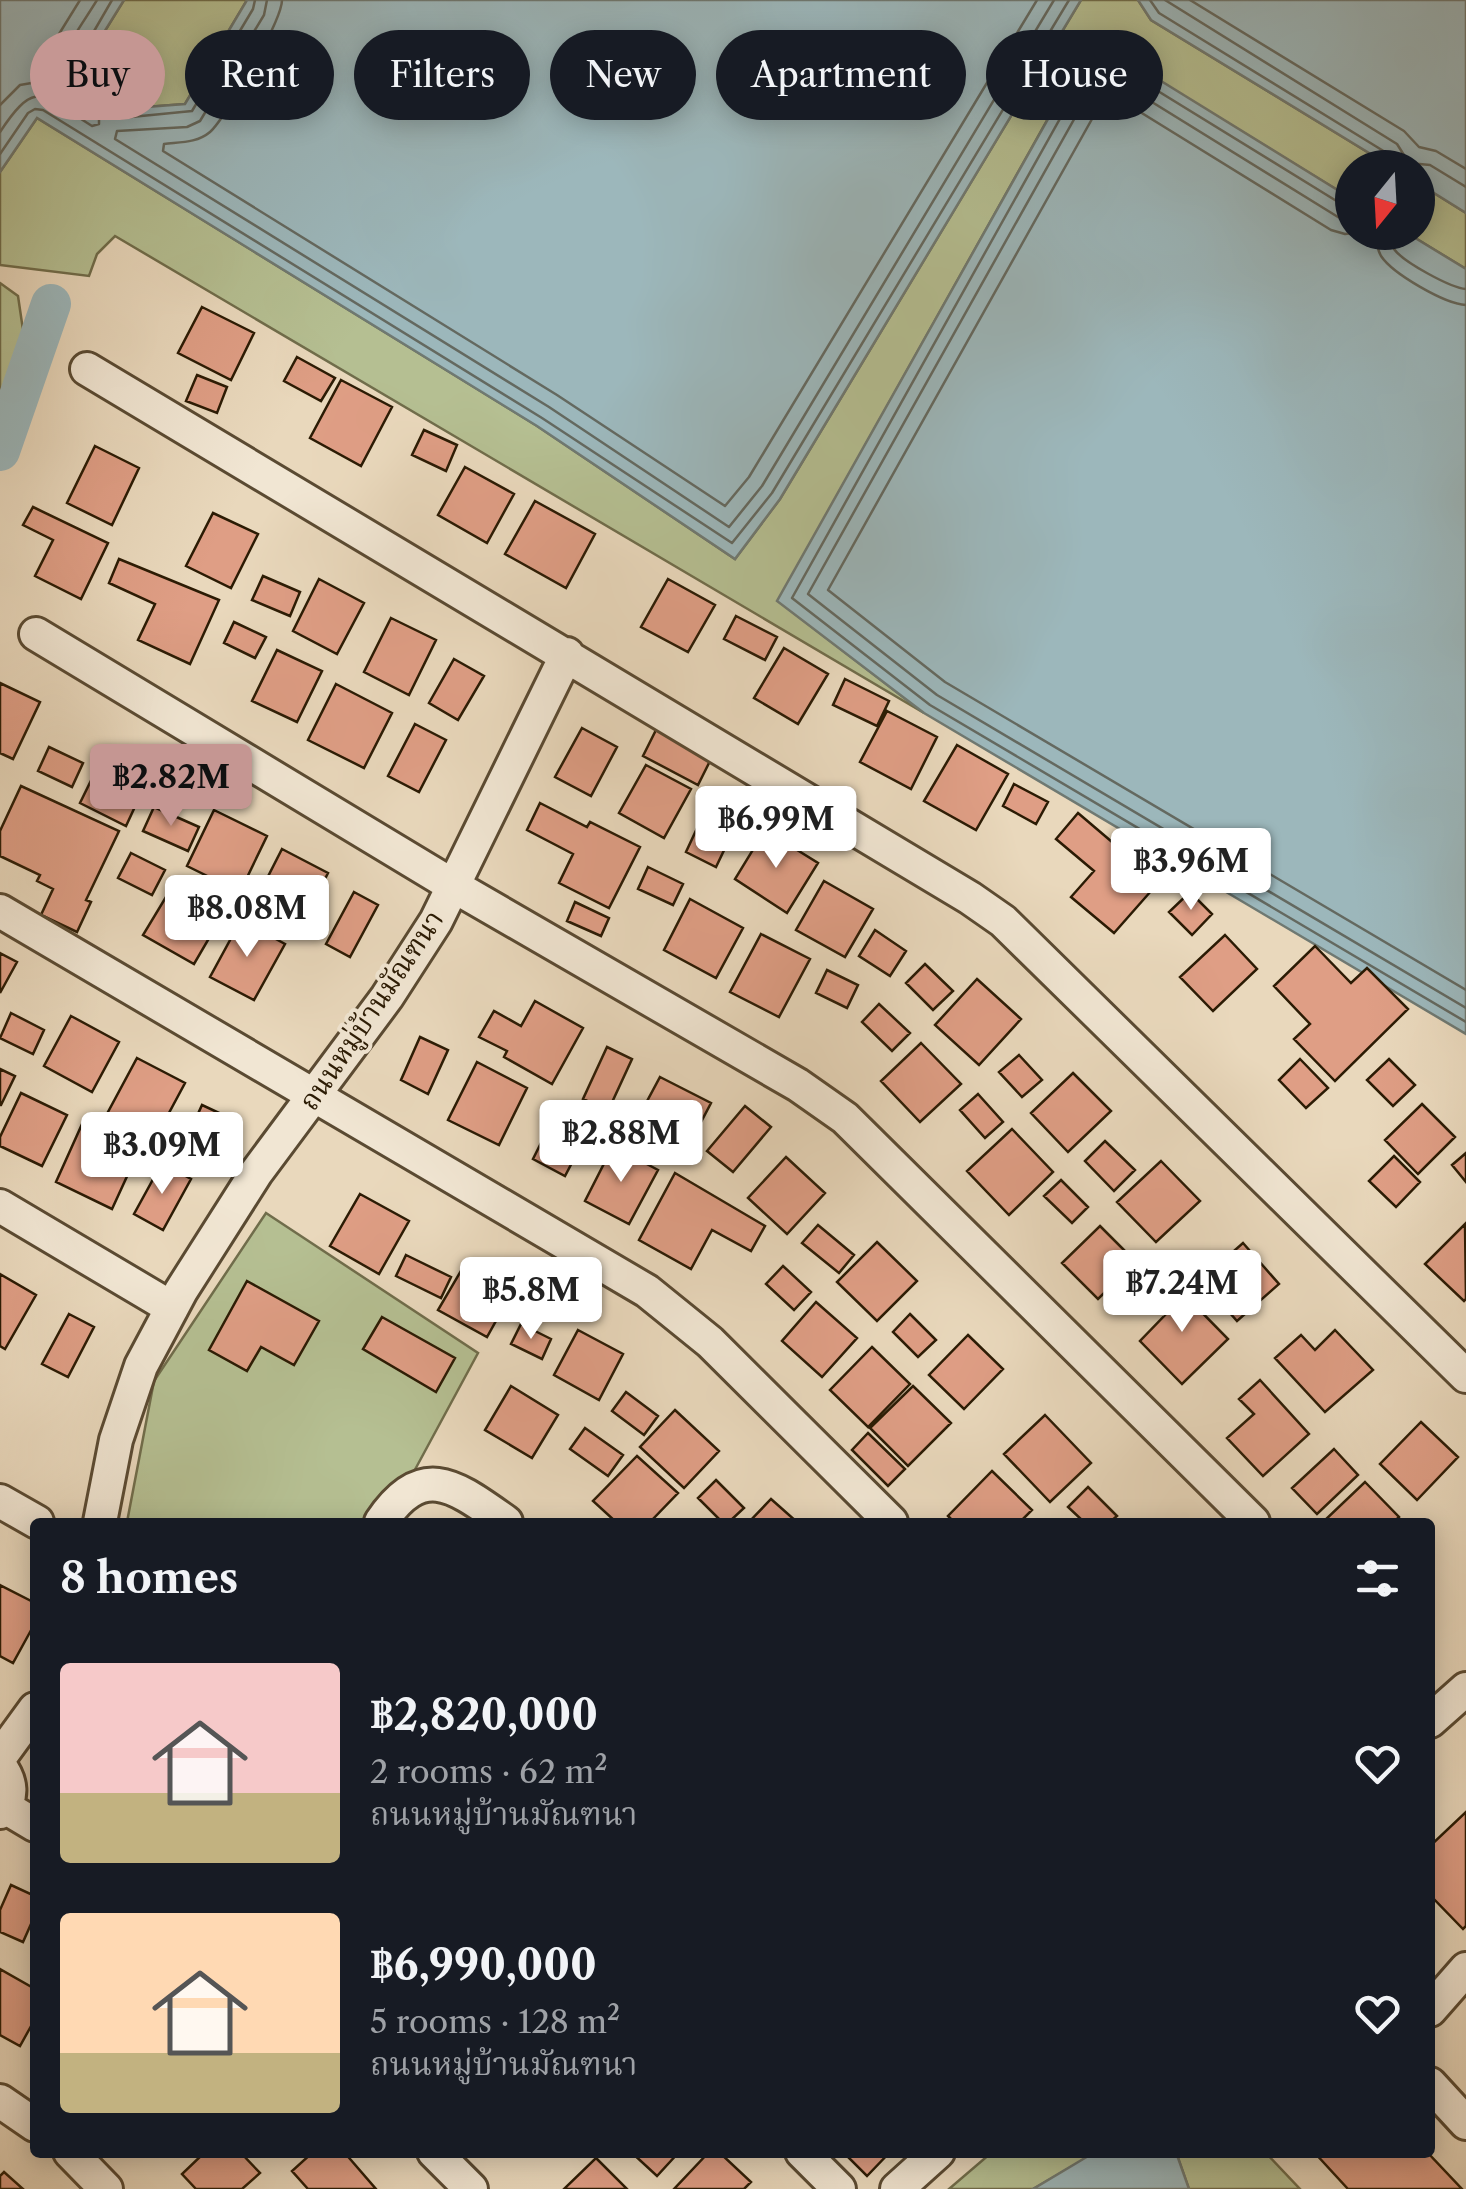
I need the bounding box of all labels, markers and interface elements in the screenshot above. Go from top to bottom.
chip: Buy [30,30,165,120]
chip: Rent [185,30,334,120]
chip: Filters [354,30,530,120]
chip: New [550,30,696,120]
chip: Apartment [716,30,966,120]
chip: House [986,30,1163,120]
north arrow [1335,150,1435,250]
map controls [1335,150,1435,250]
pin: ฿2.82M [90,744,252,829]
text: ฿2.82M [112,757,230,796]
pin: ฿6.99M [695,786,857,871]
text: ฿6.99M [717,799,835,838]
pin: ฿3.96M [1110,828,1272,913]
text: ฿3.96M [1133,841,1249,880]
pin: ฿8.08M [166,875,328,960]
text: ฿8.08M [187,888,307,927]
street label: ถนนหมู่บ้านมัณฑนา [291,904,452,1118]
pin: ฿2.88M [540,1100,702,1185]
pin: ฿3.09M [81,1112,243,1197]
text: ฿2.88M [561,1113,681,1152]
text: ฿3.09M [103,1125,221,1164]
pin: ฿7.24M [1101,1250,1263,1335]
pin: ฿5.8M [461,1257,601,1342]
text: ฿7.24M [1125,1263,1239,1302]
text: ฿5.8M [482,1270,580,1309]
icon: filters [1350,1551,1405,1606]
text: 8 homes [60,1552,238,1604]
text: ฿2,820,000 [370,1689,598,1741]
icon: home [140,1703,260,1823]
icon: heart [1350,1736,1405,1791]
text: 2 rooms · 62 m² [370,1752,608,1791]
text: ถนนหมู่บ้านมัณฑนา [370,1794,637,1833]
text: ฿6,990,000 [370,1939,597,1991]
icon: home [140,1953,260,2073]
icon: heart [1350,1986,1405,2041]
text: 5 rooms · 128 m² [370,2002,620,2041]
text: ถนนหมู่บ้านมัณฑนา [370,2044,637,2083]

